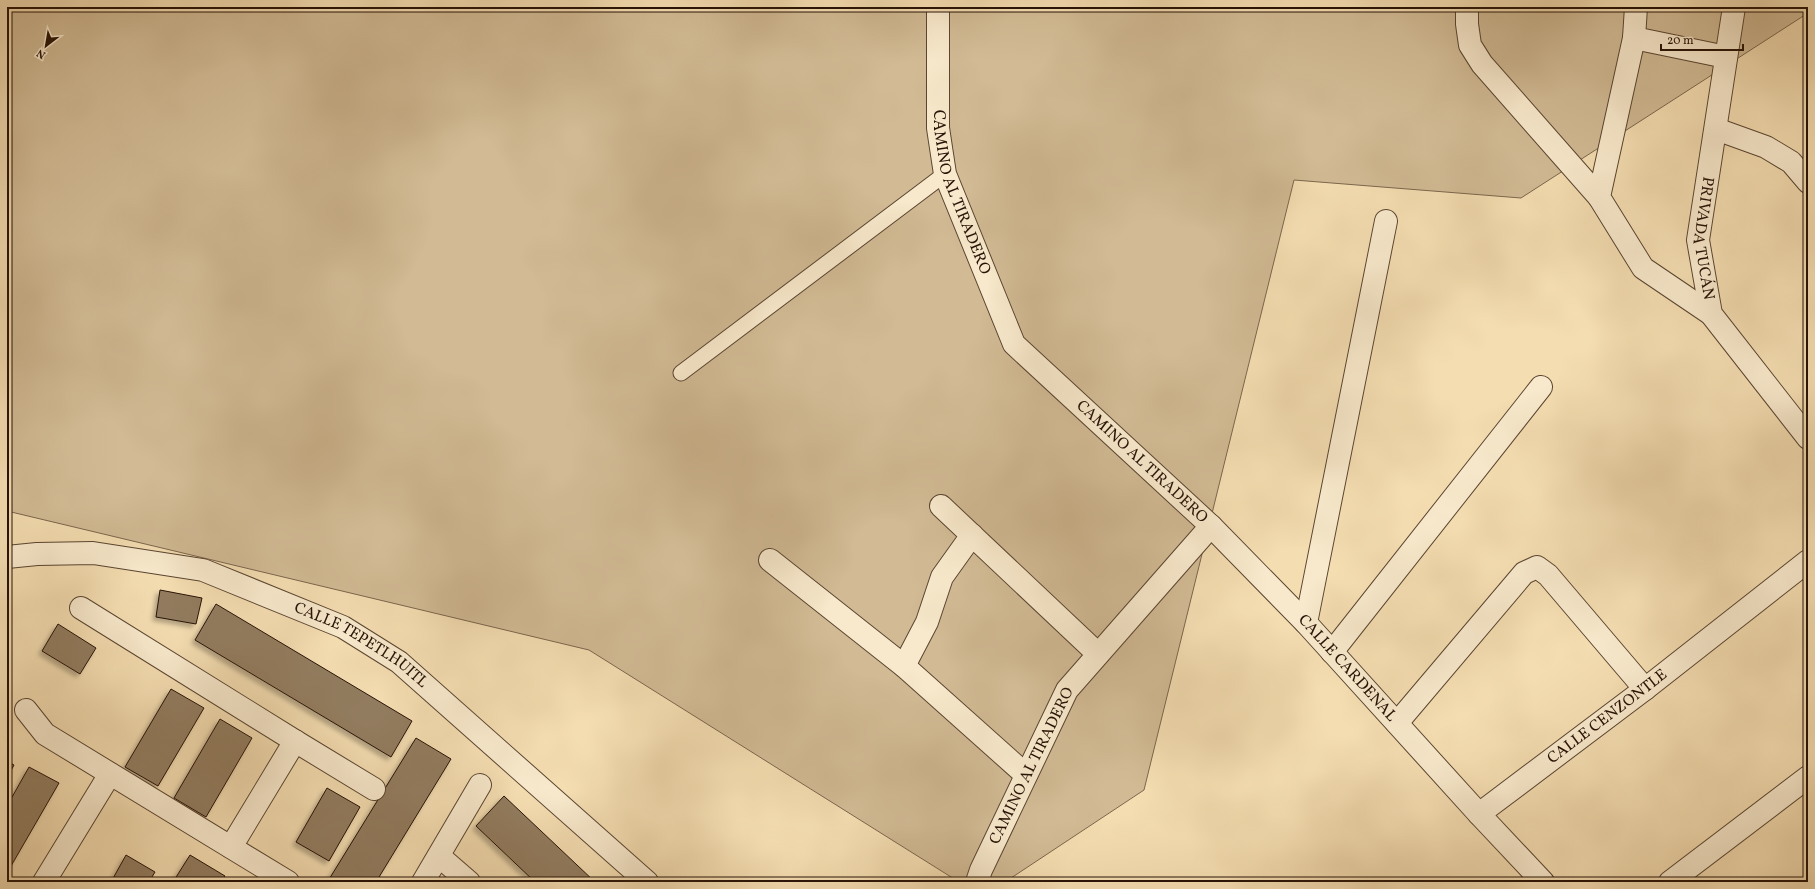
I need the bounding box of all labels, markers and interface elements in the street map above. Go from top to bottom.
north arrow [26,26,66,66]
scale bar [1661,26,1743,52]
text: 20 m [1667,33,1694,49]
text: N [34,45,49,62]
street label: CAMINO AL TIRADERO [927,110,996,278]
street label: PRIVADA TUCÁN [1686,175,1719,302]
street label: CAMINO AL TIRADERO [1071,395,1213,529]
street label: CALLE TEPETLHUITL [291,597,432,693]
street label: CALLE CARDENAL [1293,610,1401,727]
street label: CALLE CENZONTLE [1543,664,1672,770]
street label: CAMINO AL TIRADERO [984,683,1080,848]

